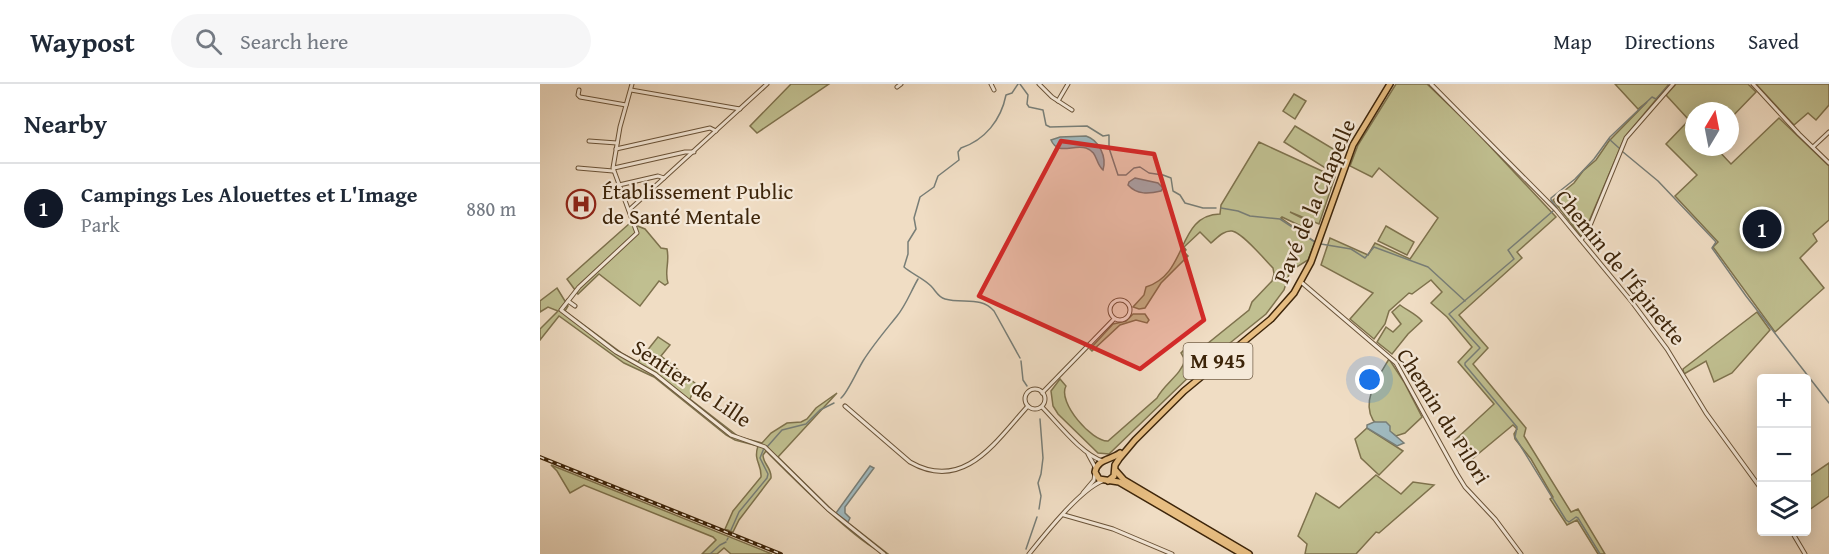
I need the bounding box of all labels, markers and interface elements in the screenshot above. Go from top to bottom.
search box [171,14,591,68]
text: Waypost [30,21,135,62]
icon: search [192,25,225,58]
text: Search here [240,25,348,57]
text: Map [1553,26,1592,57]
text: Directions [1625,26,1715,57]
text: Saved [1748,26,1799,57]
north arrow [1685,102,1739,156]
text: Nearby [24,104,107,143]
street label: Pavé de la Chapelle [1265,114,1363,288]
place label: Établissement Public de Santé Mentale [602,175,794,232]
text: Campings Les Alouettes et L'Image [81,178,418,210]
street label: Chemin de l'Épinette [1548,182,1694,352]
hospital icon: Établissement Public de Santé Mentale [565,188,597,220]
text: 1 [38,194,49,223]
text: 880 m [466,194,516,223]
pin: 1 [1742,206,1782,252]
text: Park [81,210,120,239]
street label: Sentier de Lille [626,331,758,435]
street label: Chemin du Pilori [1389,342,1499,490]
road number: M 945 [1184,343,1252,379]
your location [1355,365,1384,394]
map controls [1757,374,1811,536]
button: + [1757,374,1811,428]
button: − [1757,428,1811,482]
button: layers [1757,482,1811,536]

